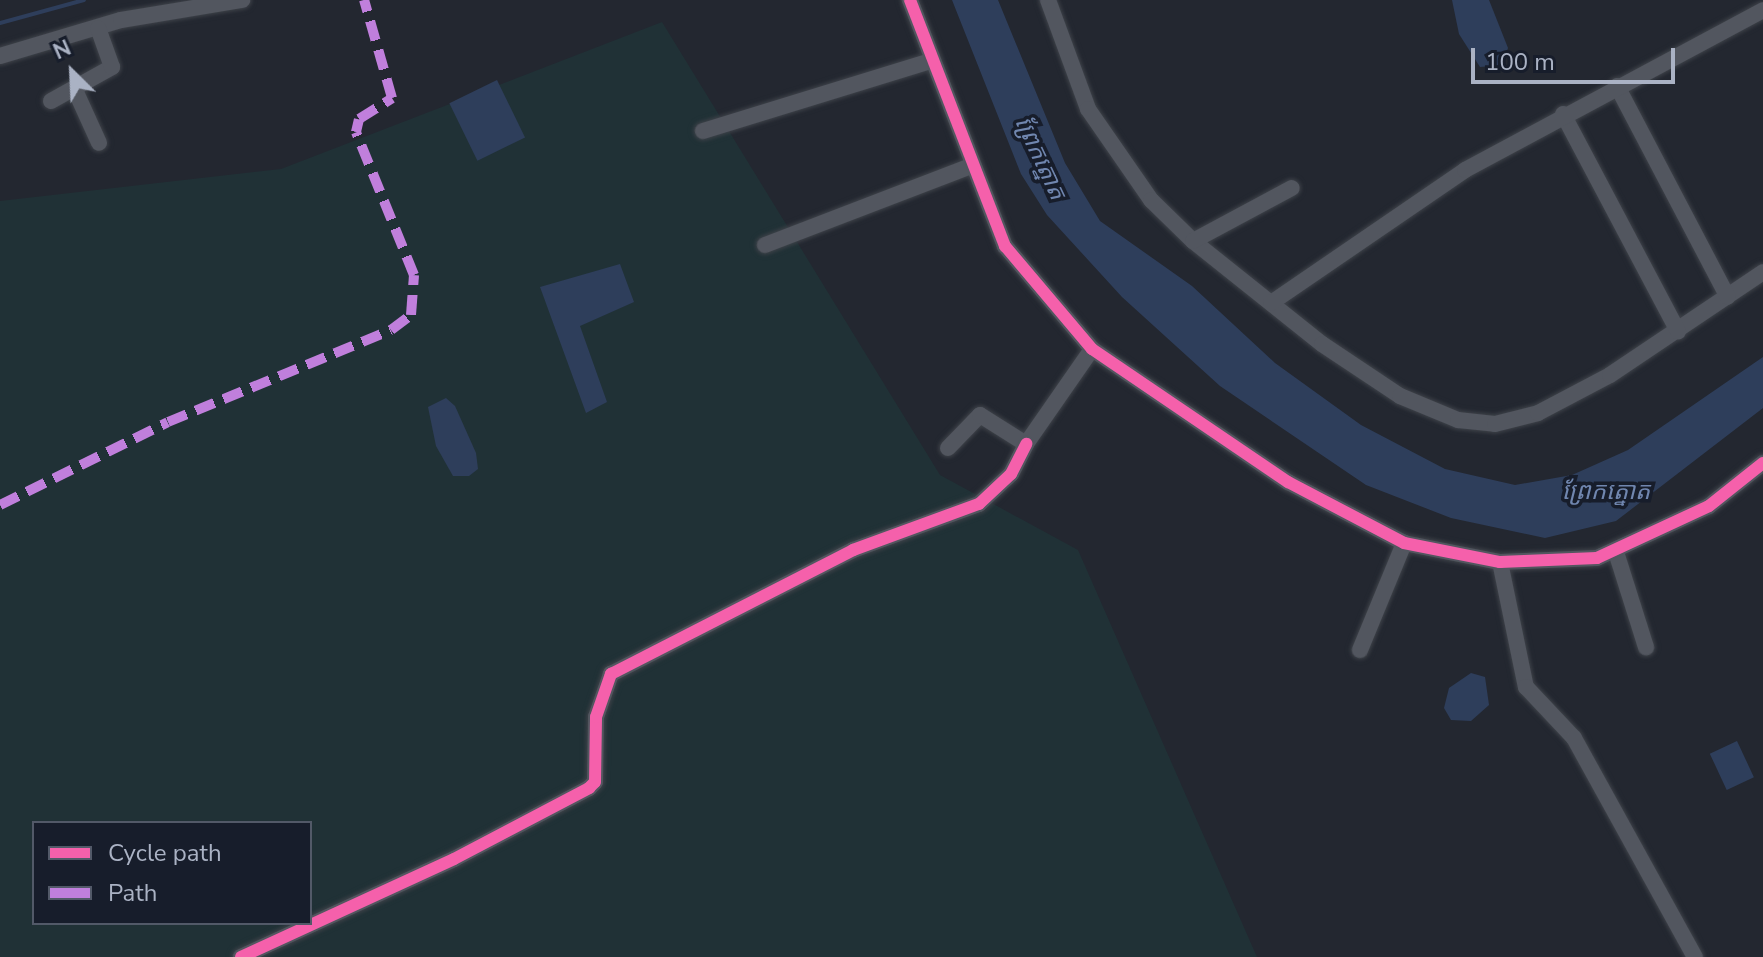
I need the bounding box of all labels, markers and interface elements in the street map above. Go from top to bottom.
north arrow [32,32,112,112]
scale bar [1475,32,1679,82]
text: N [49,33,76,67]
text: 100 m [1485,46,1555,78]
water label: ព្រែកត្នោត [1008,112,1072,204]
water label: ព្រែកត្នោត [1562,478,1650,506]
legend [32,821,312,925]
text: Cycle path [108,837,222,869]
text: Path [108,877,157,909]

